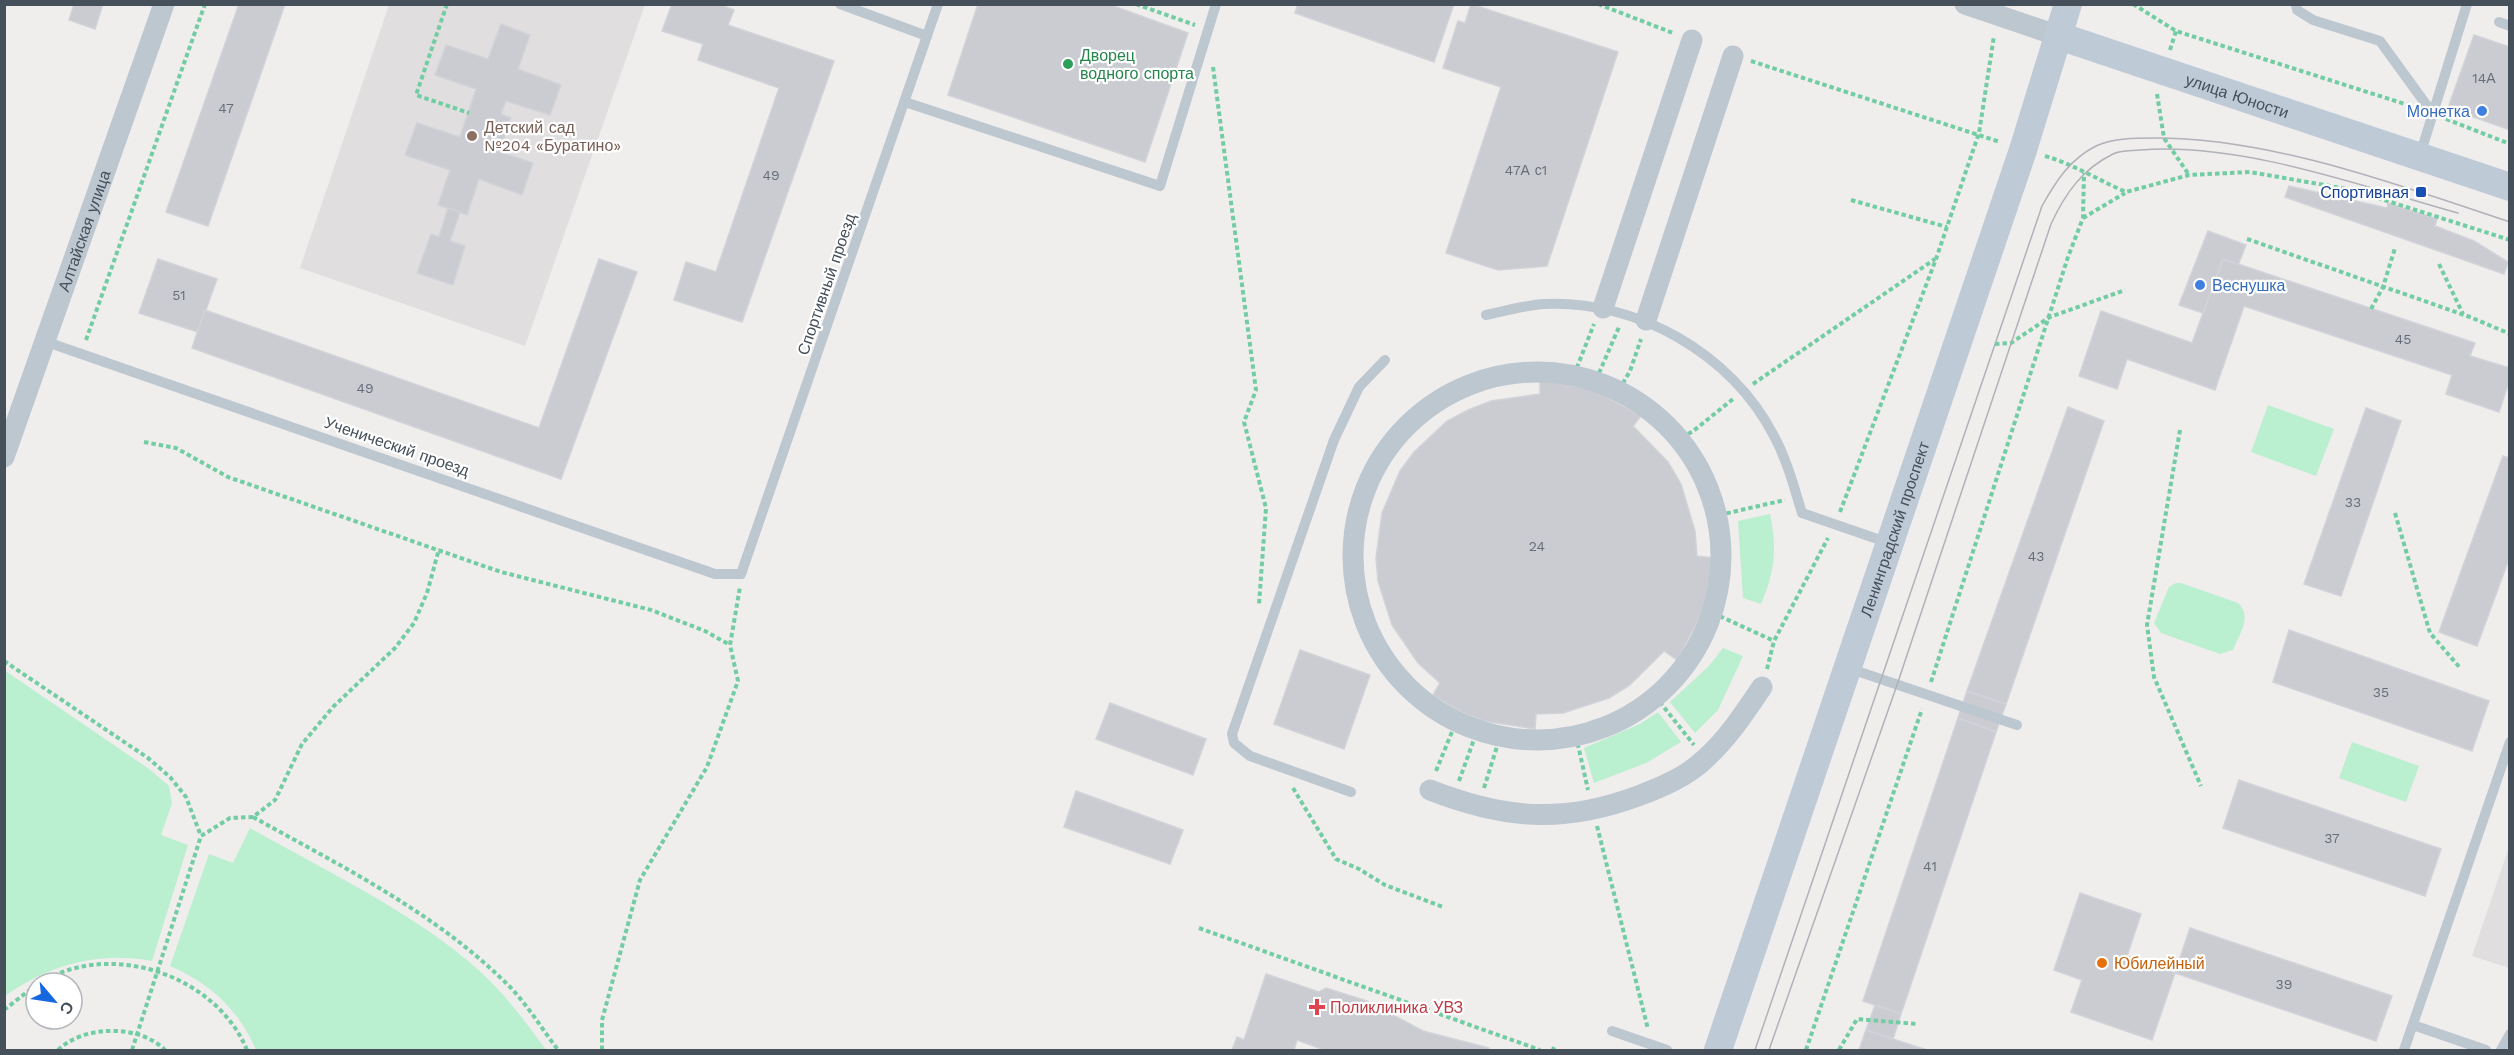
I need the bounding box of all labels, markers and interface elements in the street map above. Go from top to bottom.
place label: Дворец водного спорта [1080,46,1194,83]
marker: Дворец водного спорта [1061,57,1075,71]
street label: улица Юности [2183,70,2291,122]
house number: 14А [2472,70,2496,86]
house number: 47 [218,100,234,116]
place label: Монетка [2407,102,2470,121]
marker: Монетка [2475,104,2489,118]
place label: Детский сад №204 «Буратино» [484,118,621,155]
marker: Детский сад №204 «Буратино» [465,129,479,143]
house number: 47А с1 [1505,162,1547,178]
house number: 49 [762,167,780,183]
street label: Алтайская улица [54,168,115,294]
place label: Спортивная [2320,183,2409,202]
marker: Спортивная [2414,185,2428,199]
street label: Спортивный проезд [793,210,860,357]
place label: Веснушка [2212,276,2286,295]
marker: Веснушка [2193,278,2207,292]
house number: 51 [172,287,186,303]
house number: 45 [2395,331,2411,347]
house number: 49 [356,380,374,396]
street label: Ученический проезд [322,413,472,480]
street label: Ленинградский проспект [1856,438,1934,619]
house number: 33 [2345,494,2361,510]
house number: 24 [1529,538,1545,554]
house number: 43 [2028,548,2044,564]
house number: 35 [2373,684,2389,700]
house number: 37 [2324,830,2340,846]
house number: 41 [1923,858,1937,874]
place label: Юбилейный [2114,954,2205,973]
marker: Юбилейный [2095,956,2109,970]
north arrow [24,971,84,1031]
house number: 39 [2276,976,2292,992]
text: С [55,998,78,1018]
marker: Поликлиника УВЗ [1308,998,1326,1016]
place label: Поликлиника УВЗ [1330,998,1463,1017]

